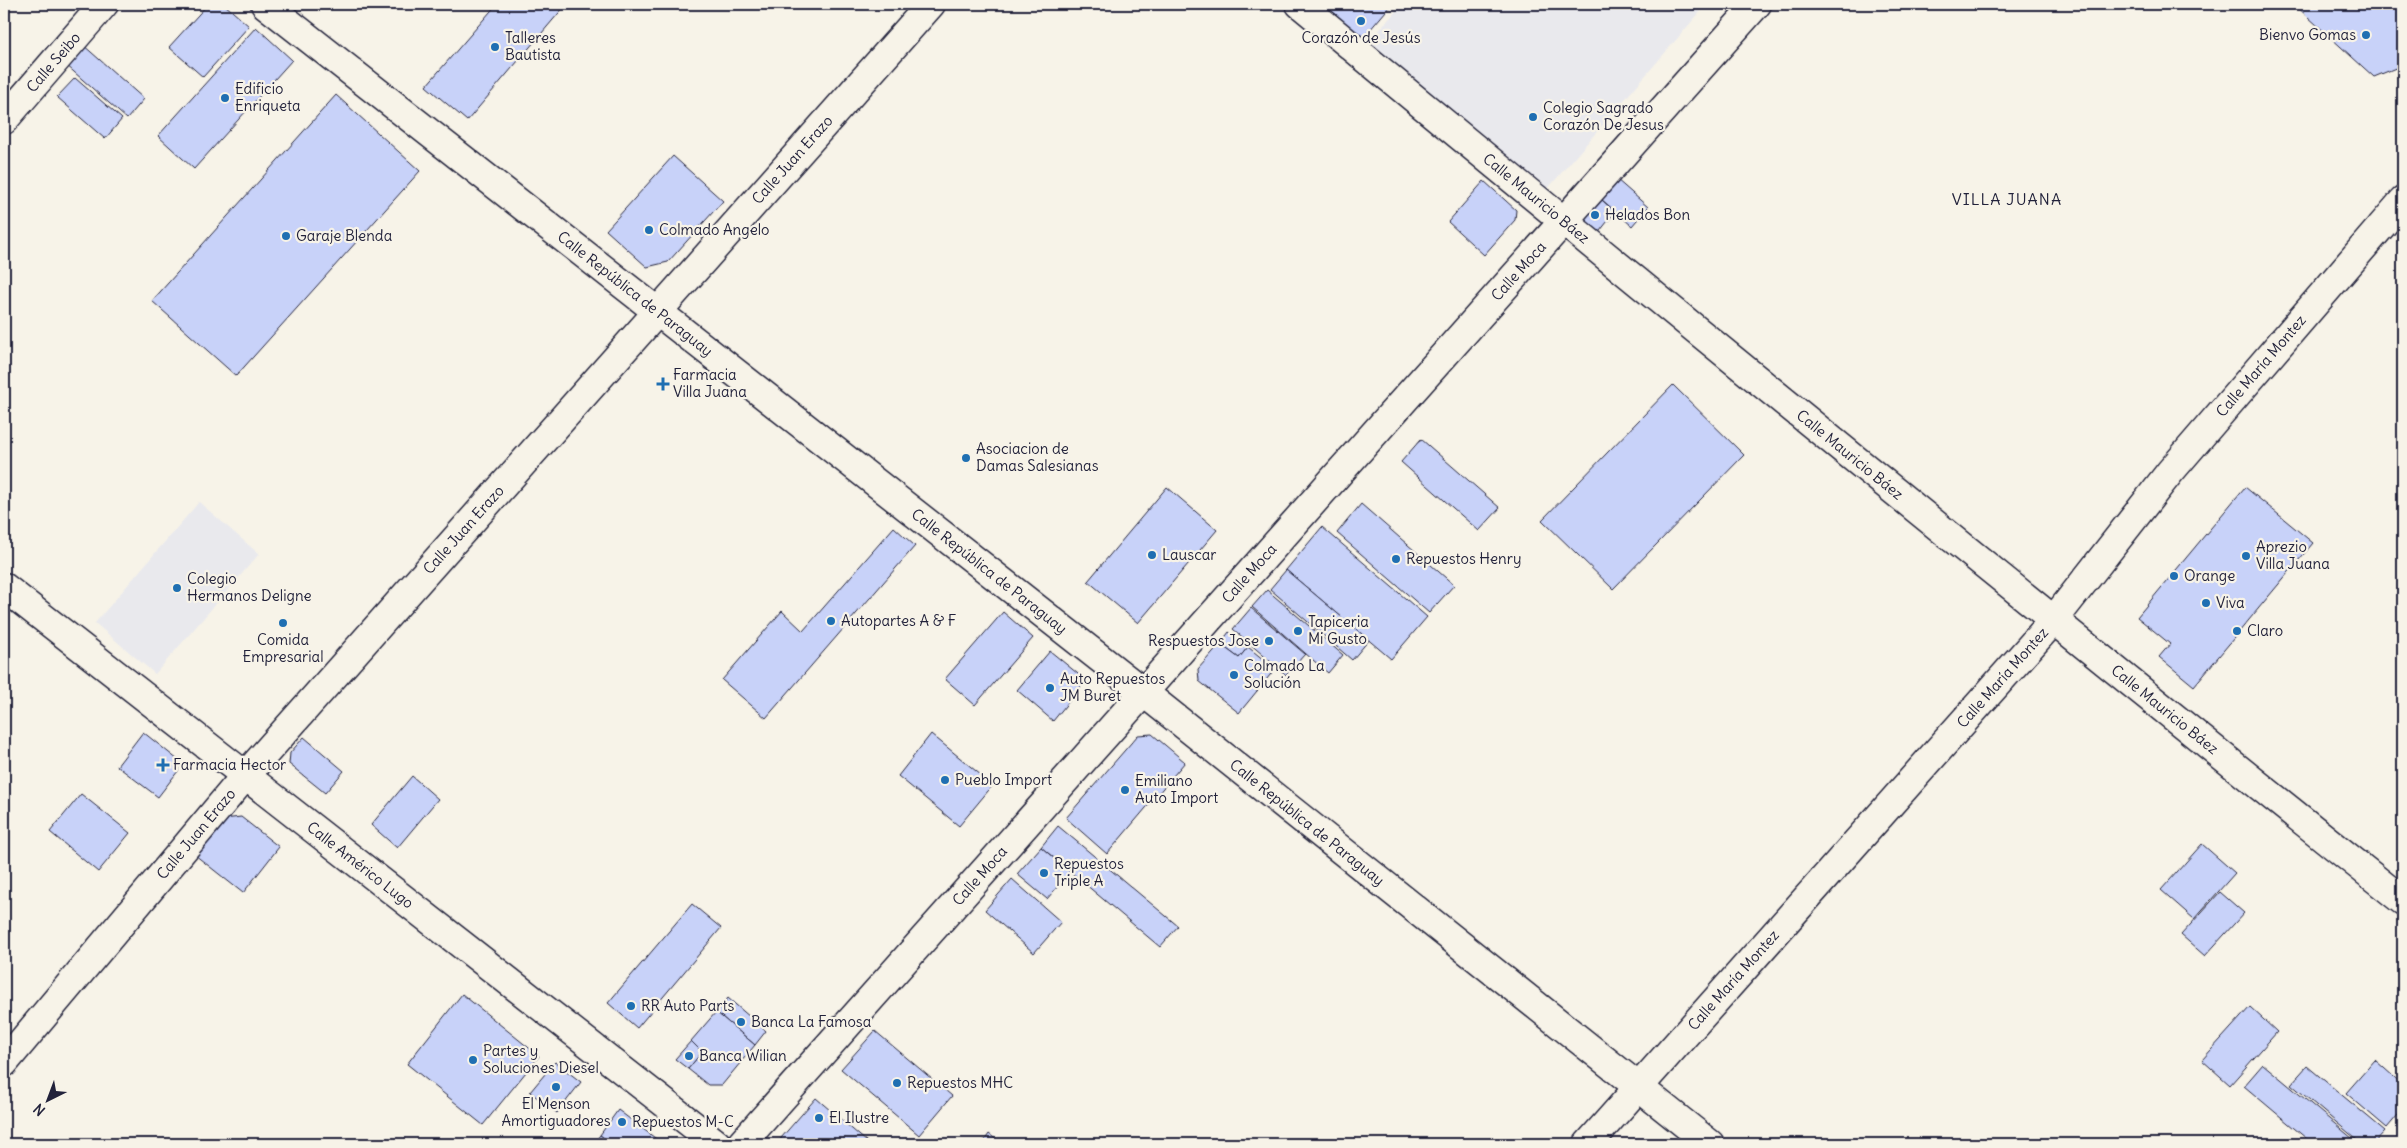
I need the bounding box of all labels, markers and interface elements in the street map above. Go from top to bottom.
marker: Corazón de Jesús [1355,15,1367,27]
place label: Bienvo Gomas [2259,25,2356,44]
street label: Calle Seibo [22,28,84,96]
place label: Talleres Bautista [505,28,561,64]
place label: Corazón de Jesús [1302,28,1421,47]
marker: Bienvo Gomas [2360,29,2372,41]
marker: Talleres Bautista [489,41,501,53]
place label: Edificio Enriqueta [235,79,301,115]
marker: Edificio Enriqueta [219,92,231,104]
place label: Colegio Sagrado Corazón De Jesus [1543,98,1664,134]
street label: Calle Juan Erazo [748,111,837,208]
marker: Colegio Sagrado Corazón De Jesus [1527,111,1539,123]
street label: Calle Mauricio Báez [1479,149,1594,248]
district label: VILLA JUANA [1952,189,2062,209]
place label: Helados Bon [1605,205,1691,224]
marker: Helados Bon [1589,209,1601,221]
place label: Colmado Angelo [659,220,770,239]
marker: Colmado Angelo [643,224,655,236]
place label: Garaje Blenda [296,226,393,245]
street label: Calle República de Paraguay [554,227,717,360]
marker: Garaje Blenda [280,230,292,242]
street label: Calle Moca [1487,237,1550,305]
street label: Calle María Montez [2212,311,2310,421]
place label: Farmacia Villa Juana [673,365,747,401]
marker: Farmacia Villa Juana [657,378,669,390]
street label: Calle Mauricio Báez [1793,405,1907,504]
place label: Asociacion de Damas Salesianas [976,439,1099,475]
marker: Asociacion de Damas Salesianas [960,452,972,464]
street label: Calle Juan Erazo [419,481,508,578]
street label: Calle República de Paraguay [908,504,1071,638]
place label: Aprezio Villa Juana [2256,537,2330,573]
street label: Calle Moca [1217,539,1281,607]
place label: Lauscar [1162,545,1216,564]
marker: Lauscar [1146,549,1158,561]
place label: Repuestos Henry [1406,549,1521,568]
marker: Aprezio Villa Juana [2240,550,2252,562]
marker: Repuestos Henry [1390,553,1402,565]
place label: Orange [2184,566,2235,585]
place label: Colegio Hermanos Deligne [187,569,312,605]
marker: Orange [2168,570,2180,582]
marker: Colegio Hermanos Deligne [171,582,183,594]
place label: Viva [2216,593,2245,612]
marker: Viva [2200,597,2212,609]
place label: Autopartes A & F [841,611,957,630]
place label: Tapiceria Mi Gusto [1308,612,1369,648]
marker: Autopartes A & F [825,615,837,627]
marker: Comida Empresarial [277,617,289,629]
place label: Claro [2247,621,2283,640]
street label: Calle María Montez [1953,623,2052,732]
marker: Tapiceria Mi Gusto [1292,625,1304,637]
marker: Claro [2231,625,2243,637]
place label: Comida Empresarial [243,630,324,666]
place label: Respuestos Jose [1148,631,1259,650]
marker: Respuestos Jose [1263,635,1275,647]
place label: Colmado La Solución [1244,656,1325,692]
street label: Calle Mauricio Báez [2107,660,2222,758]
place label: Auto Repuestos JM Buret [1060,669,1165,705]
marker: Colmado La Solución [1228,669,1240,681]
marker: Auto Repuestos JM Buret [1044,682,1056,694]
place label: Farmacia Hector [173,755,286,774]
street label: Calle República de Paraguay [1226,755,1388,890]
marker: Farmacia Hector [157,759,169,771]
place label: Pueblo Import [955,770,1052,789]
place label: Emiliano Auto Import [1135,771,1218,807]
marker: Pueblo Import [939,774,951,786]
street label: Calle Juan Erazo [152,784,239,883]
marker: Emiliano Auto Import [1119,784,1131,796]
street label: Calle Américo Lugo [303,817,418,912]
street label: Calle Moca [948,842,1011,909]
place label: Repuestos Triple A [1054,854,1124,890]
marker: Repuestos Triple A [1038,867,1050,879]
street label: Calle María Montez [1683,926,1783,1034]
place label: RR Auto Parts [641,996,734,1015]
marker: RR Auto Parts [625,1000,637,1012]
place label: Banca La Famosa [751,1012,872,1031]
marker: Banca La Famosa [735,1016,747,1028]
place label: Partes y Soluciones Diesel [483,1041,599,1077]
place label: Banca Wilian [699,1046,787,1065]
marker: Banca Wilian [683,1050,695,1062]
marker: Partes y Soluciones Diesel [467,1054,479,1066]
place label: Repuestos MHC [907,1073,1013,1092]
north arrow [22,1076,72,1126]
marker: Repuestos MHC [891,1077,903,1089]
marker: El Menson Amortiguadores [550,1081,562,1093]
place label: El Menson Amortiguadores [501,1094,611,1130]
text: N [30,1100,49,1120]
place label: El Ilustre [829,1108,889,1127]
place label: Repuestos M-C [632,1112,734,1131]
marker: El Ilustre [813,1112,825,1124]
marker: Repuestos M-C [616,1116,628,1128]

